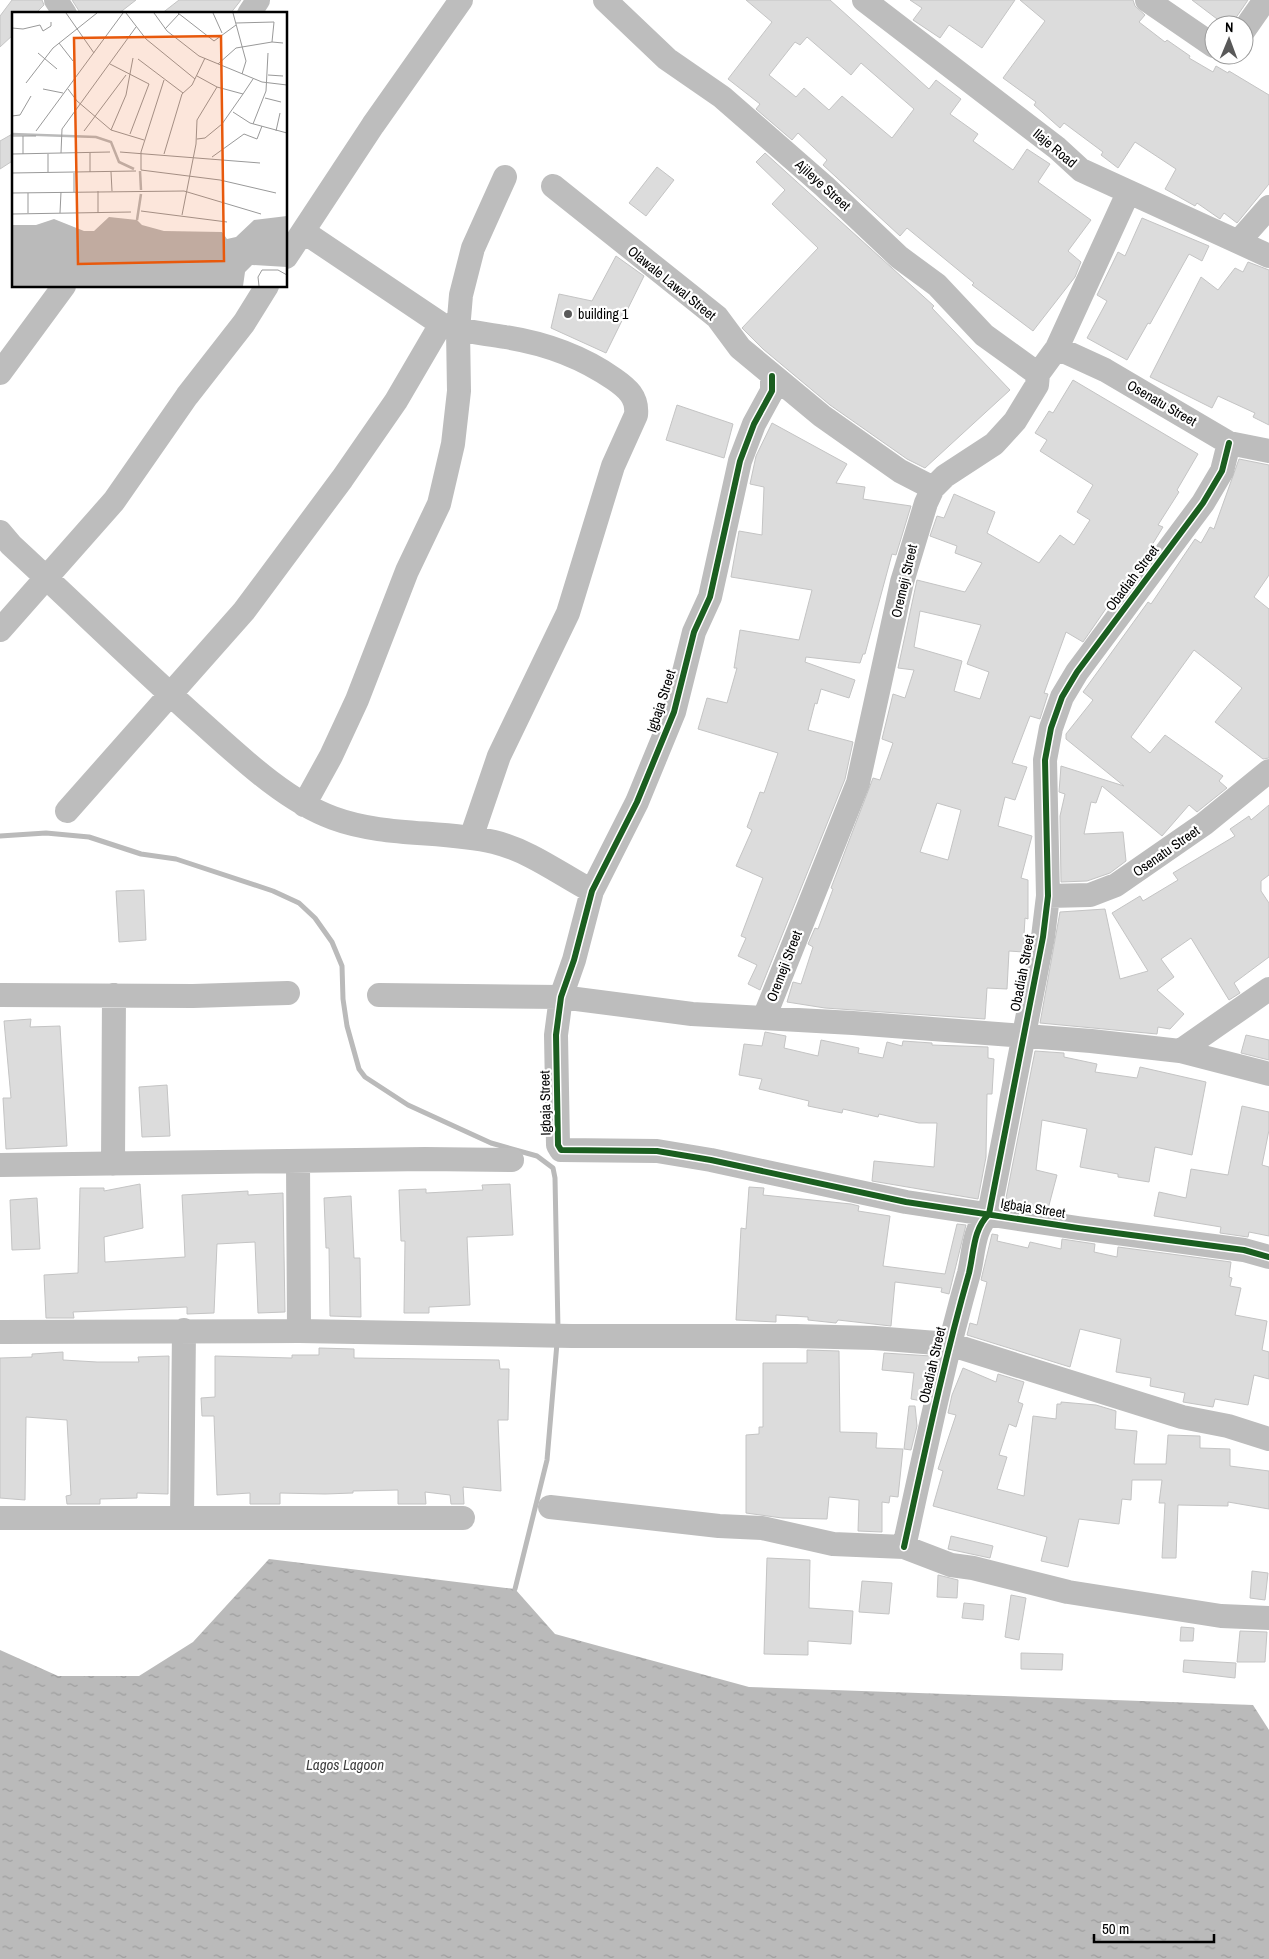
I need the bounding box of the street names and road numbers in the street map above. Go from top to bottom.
street label: Ilaje Road [1029,124,1081,172]
street label: Ajileye Street [791,155,854,215]
street label: Olawale Lawal Street [624,242,720,324]
street label: Osenatu Street [1124,376,1200,430]
street label: Obadiah Street [1101,541,1163,615]
street label: Oremeji Street [887,543,921,619]
street label: Igbaja Street [642,667,680,735]
street label: Osenatu Street [1129,821,1203,881]
street label: Oremeji Street [762,928,806,1004]
street label: Obadiah Street [1006,933,1038,1013]
street label: Igbaja Street [535,1070,555,1136]
street label: Igbaja Street [999,1194,1067,1222]
street label: Obadiah Street [914,1325,950,1405]

